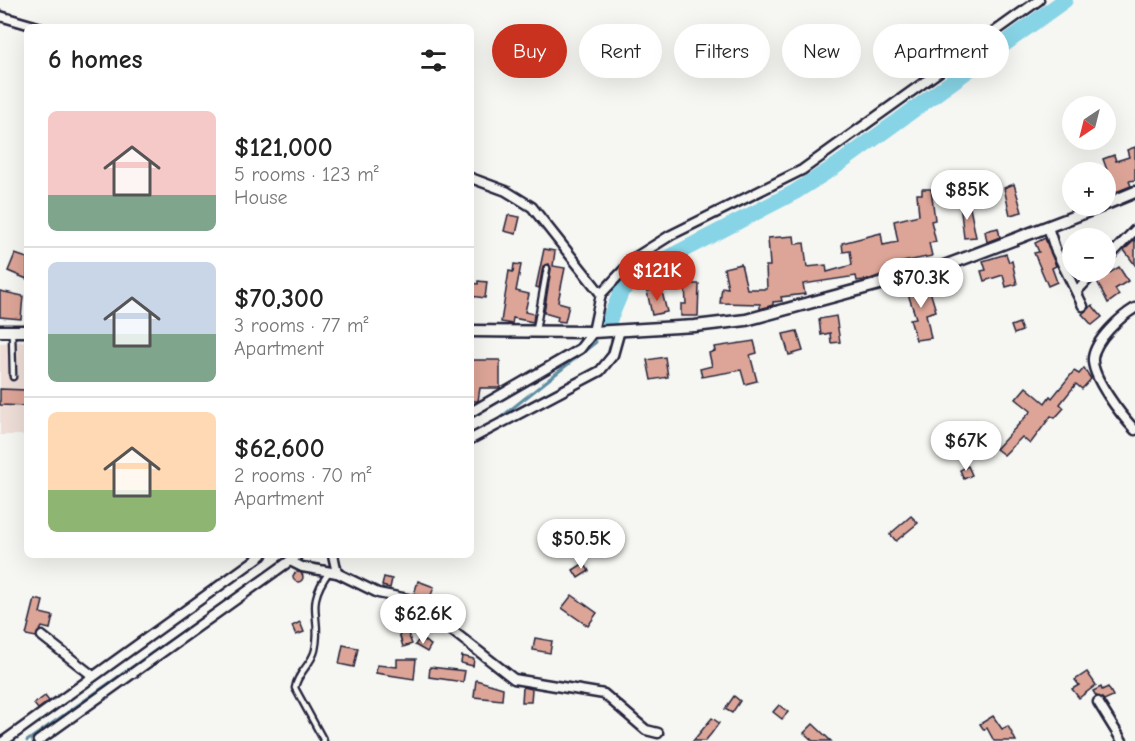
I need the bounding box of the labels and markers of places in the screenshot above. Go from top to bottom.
pin: $85K [931,170,1003,221]
pin: $121K [615,251,699,302]
pin: $70.3K [872,258,970,309]
pin: $67K [930,421,1002,472]
pin: $50.5K [532,519,630,570]
pin: $62.6K [374,594,472,645]

